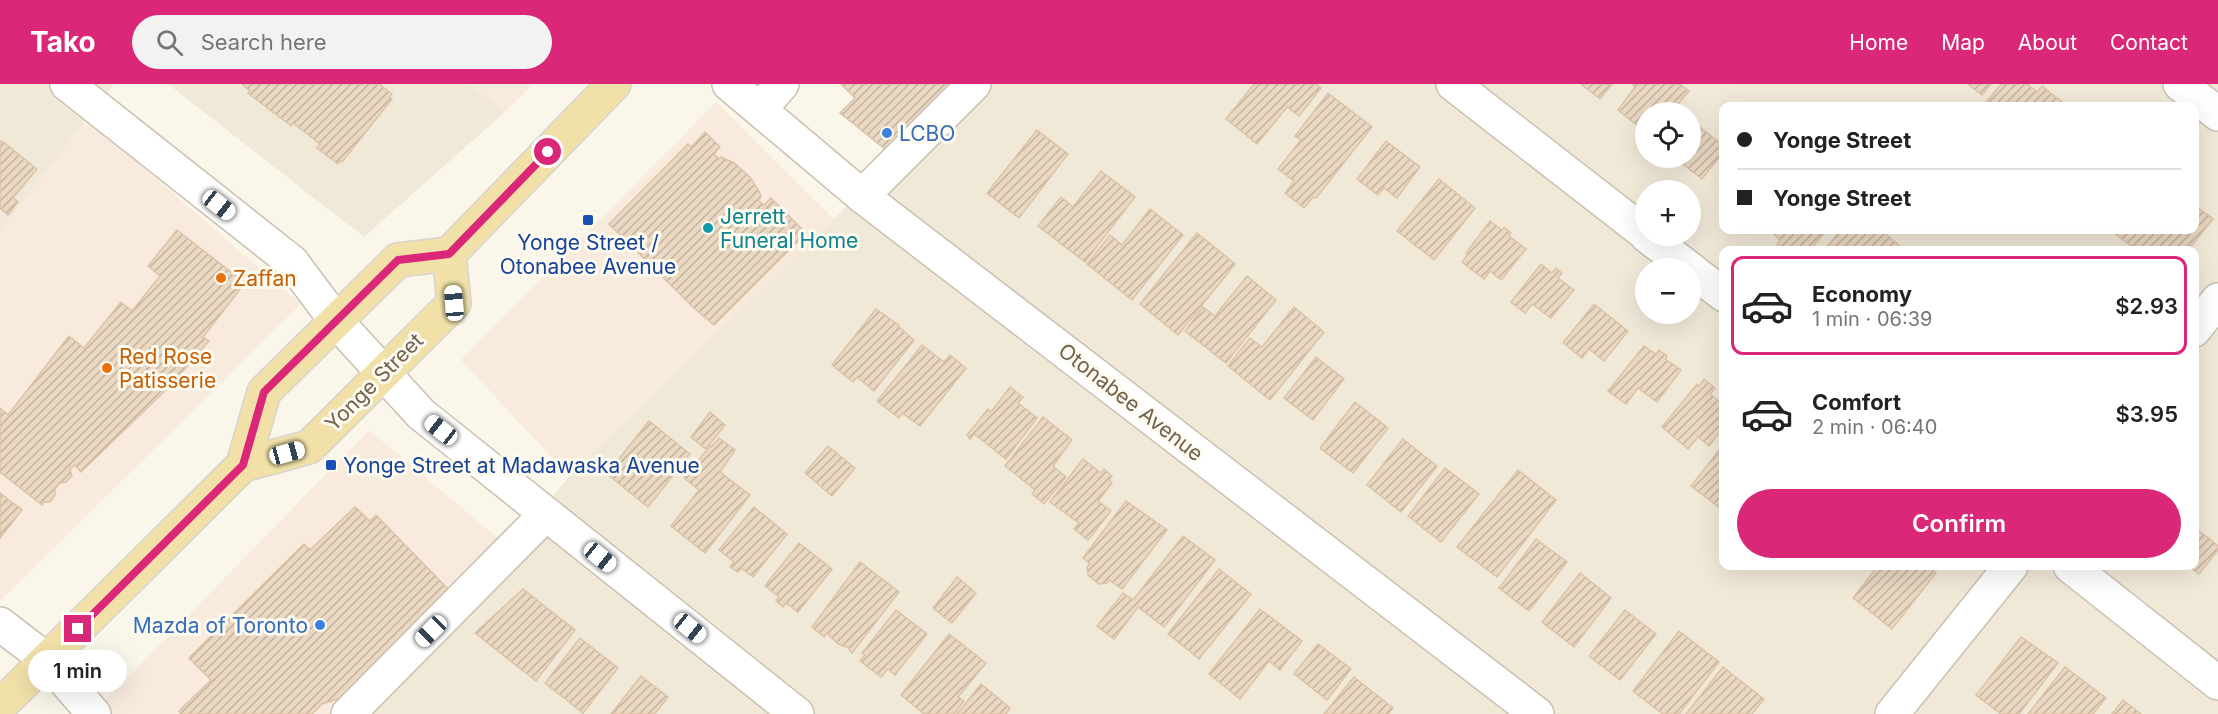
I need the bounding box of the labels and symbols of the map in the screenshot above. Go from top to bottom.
place label: LCBO [899,121,955,146]
marker: LCBO [880,126,894,140]
route start [534,138,561,165]
car [199,187,239,223]
place label: Jerrett Funeral Home [720,204,858,253]
marker: Yonge Street / Otonabee Avenue [581,213,595,227]
marker: Jerrett Funeral Home [701,221,715,235]
place label: Yonge Street / Otonabee Avenue [500,230,676,279]
place label: Zaffan [233,266,297,291]
marker: Zaffan [214,271,228,285]
car [443,284,465,322]
street label: Yonge Street [320,328,428,436]
street label: Otonabee Avenue [1054,338,1208,466]
place label: Red Rose Patisserie [119,344,216,393]
marker: Red Rose Patisserie [100,361,114,375]
car [421,412,461,448]
car [267,440,307,466]
place label: Yonge Street at Madawaska Avenue [343,453,700,478]
marker: Yonge Street at Madawaska Avenue [324,458,338,472]
car [580,539,620,575]
car [670,610,710,646]
car [412,612,450,650]
place label: Mazda of Toronto [133,613,308,638]
route end [64,615,91,642]
marker: Mazda of Toronto [313,618,327,632]
callout: 1 min [28,650,128,692]

